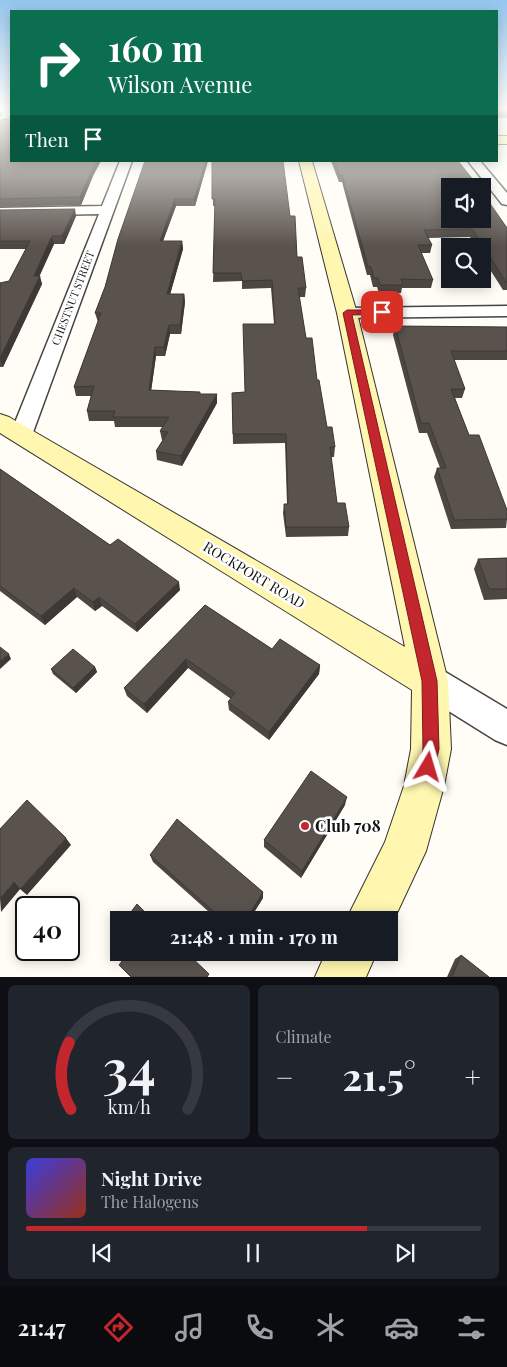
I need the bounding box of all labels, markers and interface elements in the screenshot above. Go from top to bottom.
text: 160 m [108,24,203,71]
icon: right [25,30,90,95]
text: Wilson Avenue [108,69,252,99]
icon: arrive [79,125,107,153]
text: Then [25,126,69,152]
map controls [441,178,491,288]
button: sound [441,178,491,228]
button: search [441,238,491,288]
street label: CHESTNUT STREET [48,248,98,347]
pin [361,291,403,333]
icon: arrive [368,298,396,326]
street label: ROCKPORT ROAD [200,537,309,612]
position arrow [401,740,453,792]
place label: Club 708 [315,815,381,836]
marker: Club 708 [299,820,311,832]
speed limit sign: 40 [15,896,80,961]
text: 21:48 · 1 min · 170 m [170,923,338,949]
text: Climate [276,1026,332,1047]
text: 34 [102,1032,155,1101]
text: 21.5° [342,1050,416,1101]
text: − [276,1058,294,1095]
text: + [465,1058,481,1095]
text: km/h [107,1095,151,1118]
text: Night Drive [101,1165,202,1191]
text: The Halogens [101,1191,199,1212]
icon: previous [88,1239,116,1267]
icon: pause [239,1239,267,1267]
icon: next [391,1239,419,1267]
icon: directions [101,1310,136,1345]
icon: music [172,1310,207,1345]
icon: phone [242,1310,277,1345]
icon: climate [313,1310,348,1345]
icon: car [384,1310,419,1345]
icon: filters [454,1310,489,1345]
text: 21:47 [18,1312,65,1342]

